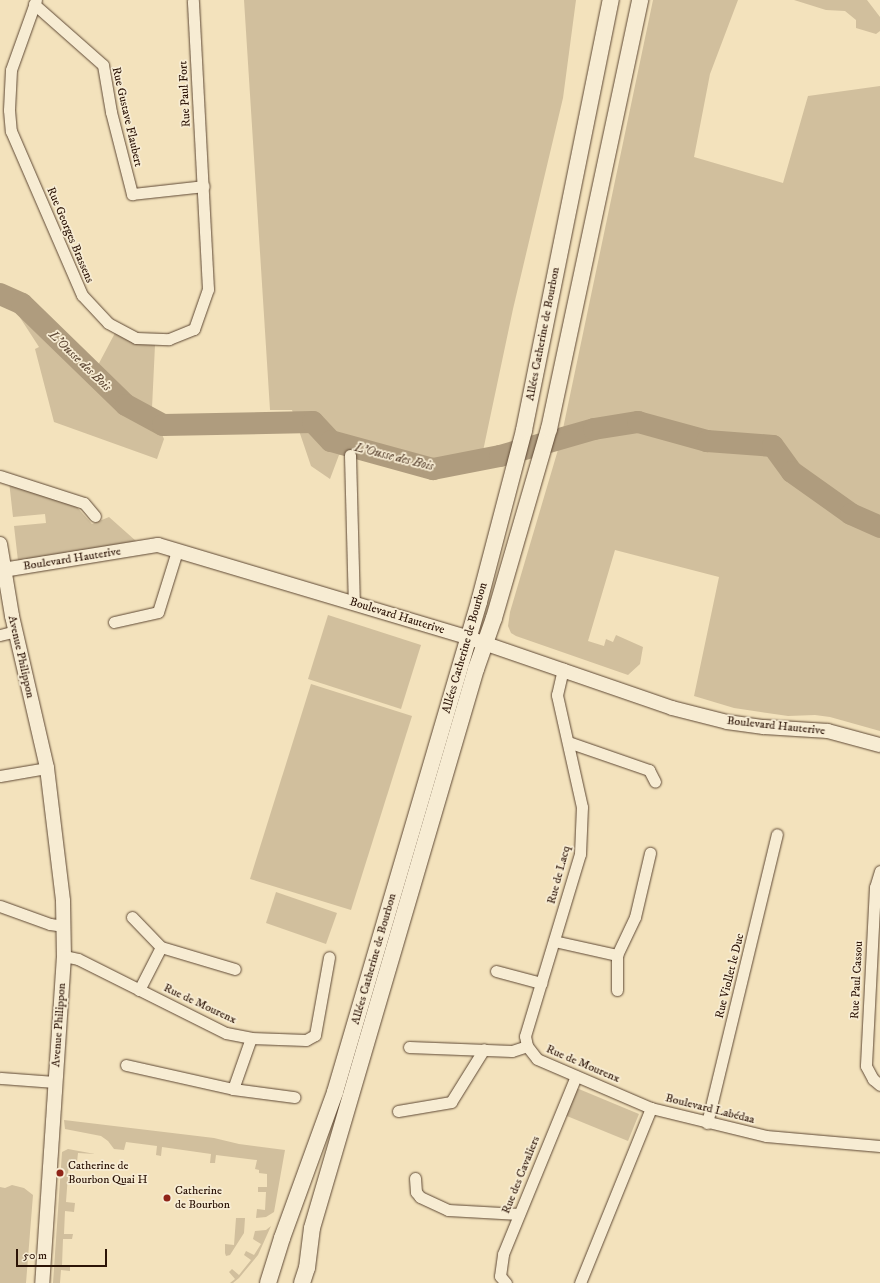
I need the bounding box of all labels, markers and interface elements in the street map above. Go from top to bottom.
street label: Rue Paul Fort [176,60,194,128]
street label: Rue Gustave Flaubert [109,66,145,168]
street label: Rue Georges Brassens [43,185,97,285]
street label: Allées Catherine de Bourbon [523,266,563,402]
water label: L'Ousse des Bois [45,327,115,395]
water label: L'Ousse des Bois [353,440,435,474]
street label: Boulevard Hauterive [22,544,122,574]
street label: Allées Catherine de Bourbon [439,581,491,715]
street label: Boulevard Hauterive [348,595,446,637]
street label: Avenue Philippon [4,614,38,700]
street label: Boulevard Hauterive [726,714,826,738]
street label: Rue de Lacq [544,844,574,906]
street label: Allées Catherine de Bourbon [348,892,400,1026]
street label: Rue Viollet le Duc [712,932,748,1020]
street label: Rue Paul Cassou [848,941,866,1019]
street label: Rue de Mourenx [161,981,239,1027]
street label: Avenue Philippon [49,982,69,1068]
street label: Rue de Mourenx [544,1042,622,1086]
street label: Boulevard Labédaa [664,1091,756,1127]
street label: Rue des Cavaliers [499,1134,543,1216]
place label: Catherine de Bourbon Quai H [68,1159,148,1187]
marker: Catherine de Bourbon Quai H [55,1168,65,1178]
place label: Catherine de Bourbon [175,1184,230,1212]
marker: Catherine de Bourbon [162,1193,172,1203]
scale bar [18,1241,109,1267]
text: 50 m [23,1248,47,1263]

